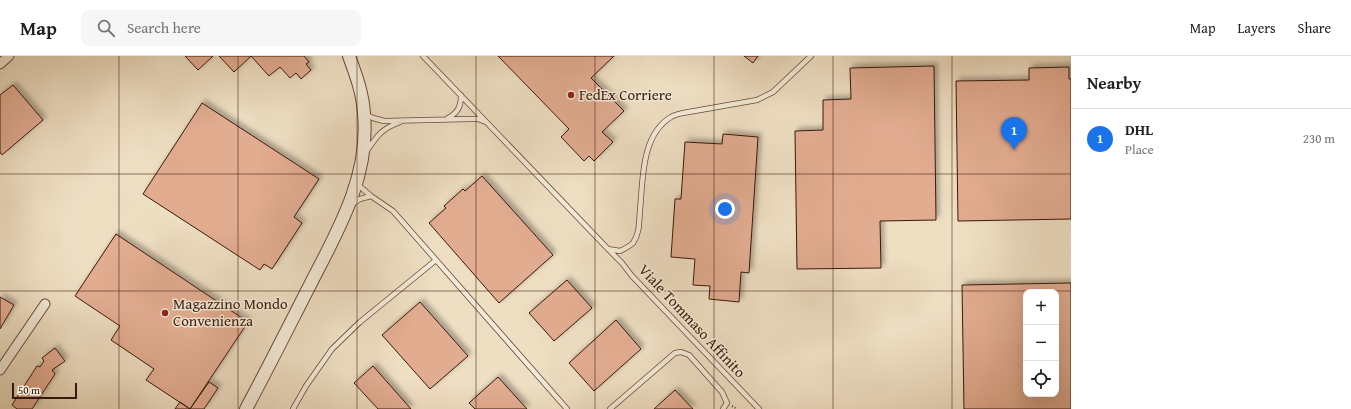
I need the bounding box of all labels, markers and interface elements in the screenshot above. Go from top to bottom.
search box [81,10,361,46]
text: Map [20,14,57,42]
icon: search [95,17,117,39]
text: Search here [127,17,201,38]
text: Map [1190,18,1216,38]
text: Layers [1238,18,1276,38]
text: Share [1298,18,1331,38]
text: Nearby [1087,70,1141,95]
place label: FedEx Corriere [579,84,672,105]
marker: FedEx Corriere [566,90,576,100]
pin: 1 [1001,117,1027,150]
text: DHL [1125,119,1153,140]
text: 1 [1097,129,1103,148]
text: 230 m [1303,129,1335,148]
text: Place [1125,140,1154,159]
your location [715,199,735,219]
street label: Viale Tommaso Affinito [634,259,751,382]
map controls [1023,289,1059,397]
button: + [1023,289,1059,325]
place label: Magazzino Mondo Convenienza [173,293,288,331]
marker: Magazzino Mondo Convenienza [160,308,170,318]
button: − [1023,325,1059,361]
button: locate [1023,361,1059,397]
scale bar [12,381,77,400]
text: 50 m [18,382,40,398]

